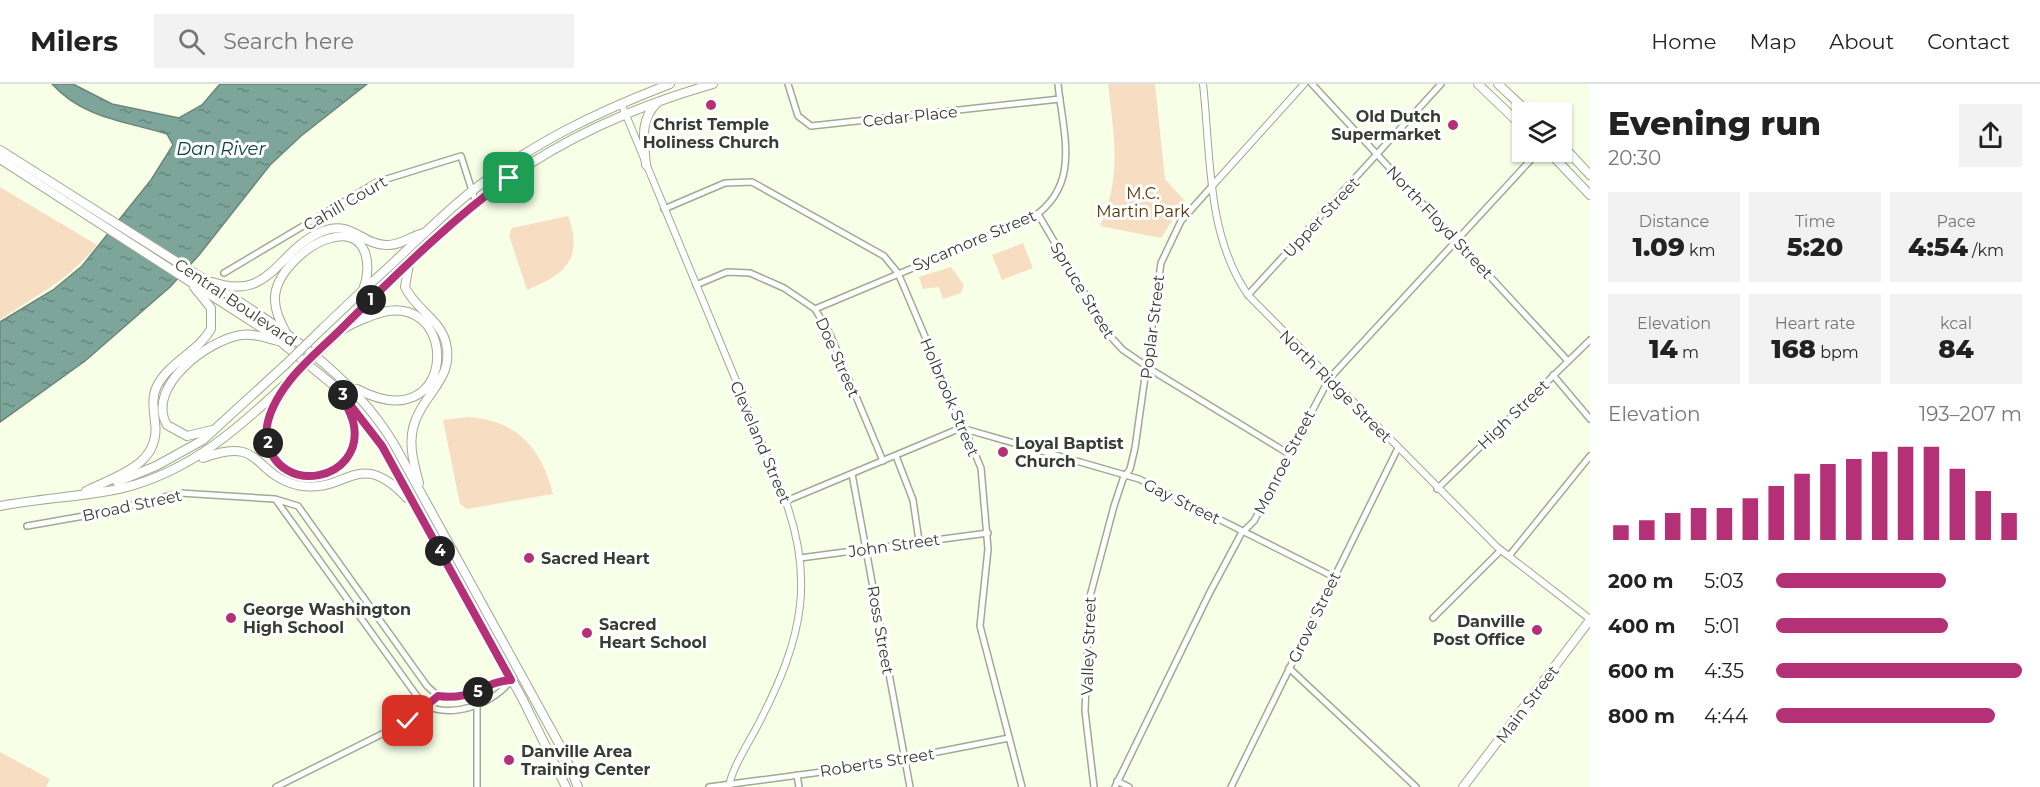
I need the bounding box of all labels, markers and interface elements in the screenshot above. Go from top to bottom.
search box [154,14,574,68]
text: Milers [30,24,118,58]
icon: search [175,25,208,58]
text: Search here [223,28,354,55]
text: Home [1651,29,1716,54]
text: Map [1749,29,1796,54]
text: About [1829,29,1894,54]
text: Contact [1927,29,2010,54]
marker: Christ Temple Holiness Church [704,98,718,112]
street label: Cedar Place [862,102,958,131]
map controls [1512,102,1572,162]
button: layers [1512,102,1572,162]
text: Evening run [1608,103,1821,143]
button: share [1959,104,2022,167]
place label: Old Dutch Supermarket [1331,107,1441,144]
place label: Christ Temple Holiness Church [643,115,779,152]
marker: Old Dutch Supermarket [1446,118,1460,132]
water label: Dan River [176,138,266,160]
text: 20:30 [1608,146,1661,170]
pin [483,152,534,203]
icon: arrive [492,161,525,194]
street label: North Floyd Street [1382,162,1497,283]
street label: Cahill Court [300,172,391,235]
street label: Upper Street [1279,173,1364,261]
park label: M.C. Martin Park [1096,184,1190,221]
street label: Sycamore Street [910,206,1039,275]
text: Distance [1639,212,1709,231]
text: Time [1795,212,1835,231]
text: Pace [1936,212,1976,231]
text: 1.09 [1633,231,1685,263]
text: 5:20 [1787,231,1843,263]
text: 4:54 [1908,231,1968,263]
street label: Spruce Street [1046,239,1119,342]
text: km [1685,241,1715,260]
text: /km [1968,241,2004,260]
street label: Central Boulevard [171,255,300,350]
street label: Poplar Street [1137,273,1168,380]
pin: 1 [356,285,386,315]
text: 1 [368,290,374,309]
street label: Doe Street [811,314,864,401]
text: Elevation [1637,314,1711,333]
text: Heart rate [1775,314,1855,333]
text: kcal [1940,314,1972,333]
street label: North Ridge Street [1276,326,1396,447]
text: 14 [1649,333,1678,365]
text: 168 [1771,333,1816,365]
text: 84 [1938,333,1974,365]
street label: Holbrook Street [916,335,983,460]
text: m [1678,343,1699,362]
text: bpm [1816,343,1859,362]
street label: High Street [1474,375,1553,453]
street label: Cleveland Street [726,378,795,507]
pin: 3 [328,380,358,410]
text: 3 [338,385,348,404]
text: Elevation [1608,402,1700,426]
text: 193–207 m [1919,402,2022,426]
street label: Monroe Street [1250,406,1319,518]
pin: 2 [253,428,283,458]
text: 2 [263,433,273,452]
place label: Loyal Baptist Church [1015,434,1124,471]
marker: Loyal Baptist Church [996,445,1010,459]
street label: Gay Street [1140,475,1224,528]
street label: Broad Street [81,486,184,525]
street label: John Street [846,530,942,561]
pin: 4 [425,536,455,566]
text: 4 [434,541,446,560]
place label: Sacred Heart [541,549,650,568]
marker: Sacred Heart [522,551,536,565]
street label: Grove Street [1284,568,1345,666]
text: 200 m [1608,569,1674,593]
text: 5:03 [1704,569,1744,593]
street label: Ross Street [863,584,898,676]
street label: Valley Street [1077,596,1100,696]
place label: George Washington High School [243,600,411,637]
marker: George Washington High School [224,611,238,625]
place label: Danville Post Office [1433,612,1525,649]
text: 400 m [1608,614,1676,638]
text: 5:01 [1704,614,1740,638]
place label: Sacred Heart School [599,615,707,652]
marker: Danville Post Office [1530,623,1544,637]
marker: Sacred Heart School [580,626,594,640]
text: 600 m [1608,659,1675,683]
text: 4:35 [1704,659,1744,683]
street label: Main Street [1492,661,1563,747]
pin: 5 [463,677,493,707]
text: 5 [473,682,483,701]
pin [382,695,433,746]
icon: check [391,704,424,737]
text: 800 m [1608,704,1675,728]
text: 4:44 [1704,704,1748,728]
place label: Danville Area Training Center [521,742,651,779]
street label: Roberts Street [818,744,936,781]
marker: Danville Area Training Center [502,753,516,767]

